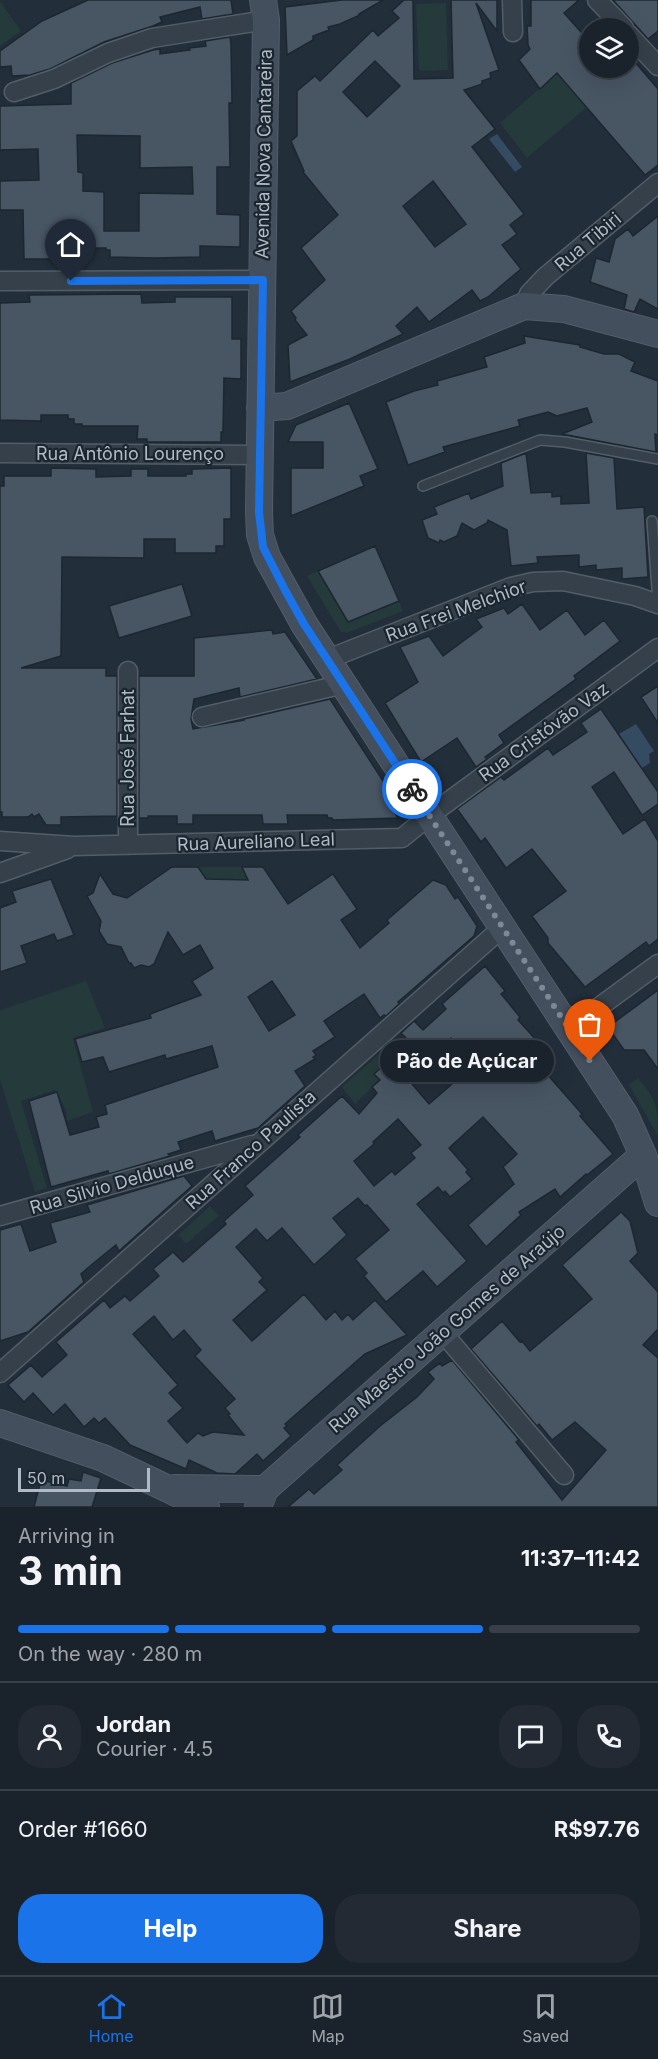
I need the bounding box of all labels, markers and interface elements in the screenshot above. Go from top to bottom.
map controls [579,18,639,78]
button: layers [579,18,639,78]
street label: Avenida Nova Cantareira [251,49,276,259]
street label: Rua Tibiri [550,208,625,275]
pin [45,219,96,281]
icon: home [54,228,87,261]
street label: Rua Antônio Lourenço [36,443,224,464]
street label: Rua Frei Melchior [383,575,529,646]
street label: Rua Cristóvão Vaz [475,677,613,786]
street label: Rua José Farhat [117,689,138,827]
courier [382,759,442,819]
icon: bike [396,773,429,806]
street label: Rua Aureliano Leal [177,828,335,855]
pin [564,999,615,1061]
icon: bag [573,1008,606,1041]
callout: Pão de Açúcar [380,1040,554,1082]
text: Pão de Açúcar [397,1049,538,1073]
street label: Rua Franco Paulista [181,1086,320,1214]
street label: Rua Silvio Delduque [27,1151,196,1218]
street label: Rua Maestro João Gomes de Araújo [324,1220,569,1437]
scale bar [18,1465,150,1492]
text: 50 m [27,1468,65,1488]
text: Arriving in [18,1524,115,1548]
text: 11:37–11:42 [521,1545,640,1571]
text: 3 min [18,1547,123,1594]
text: On the way · 280 m [18,1642,202,1666]
button: person [18,1705,81,1768]
button: chat [499,1705,562,1768]
button: phone [577,1705,640,1768]
text: Jordan [96,1711,171,1737]
text: Courier · 4.5 [96,1737,213,1761]
text: Order #1660 [18,1816,148,1842]
text: R$97.76 [554,1816,640,1842]
button: Help [18,1894,323,1963]
button: Share [335,1894,640,1963]
tab: Home [89,1990,134,2046]
tab: Map [311,1990,345,2046]
tab: Saved [522,1990,569,2046]

